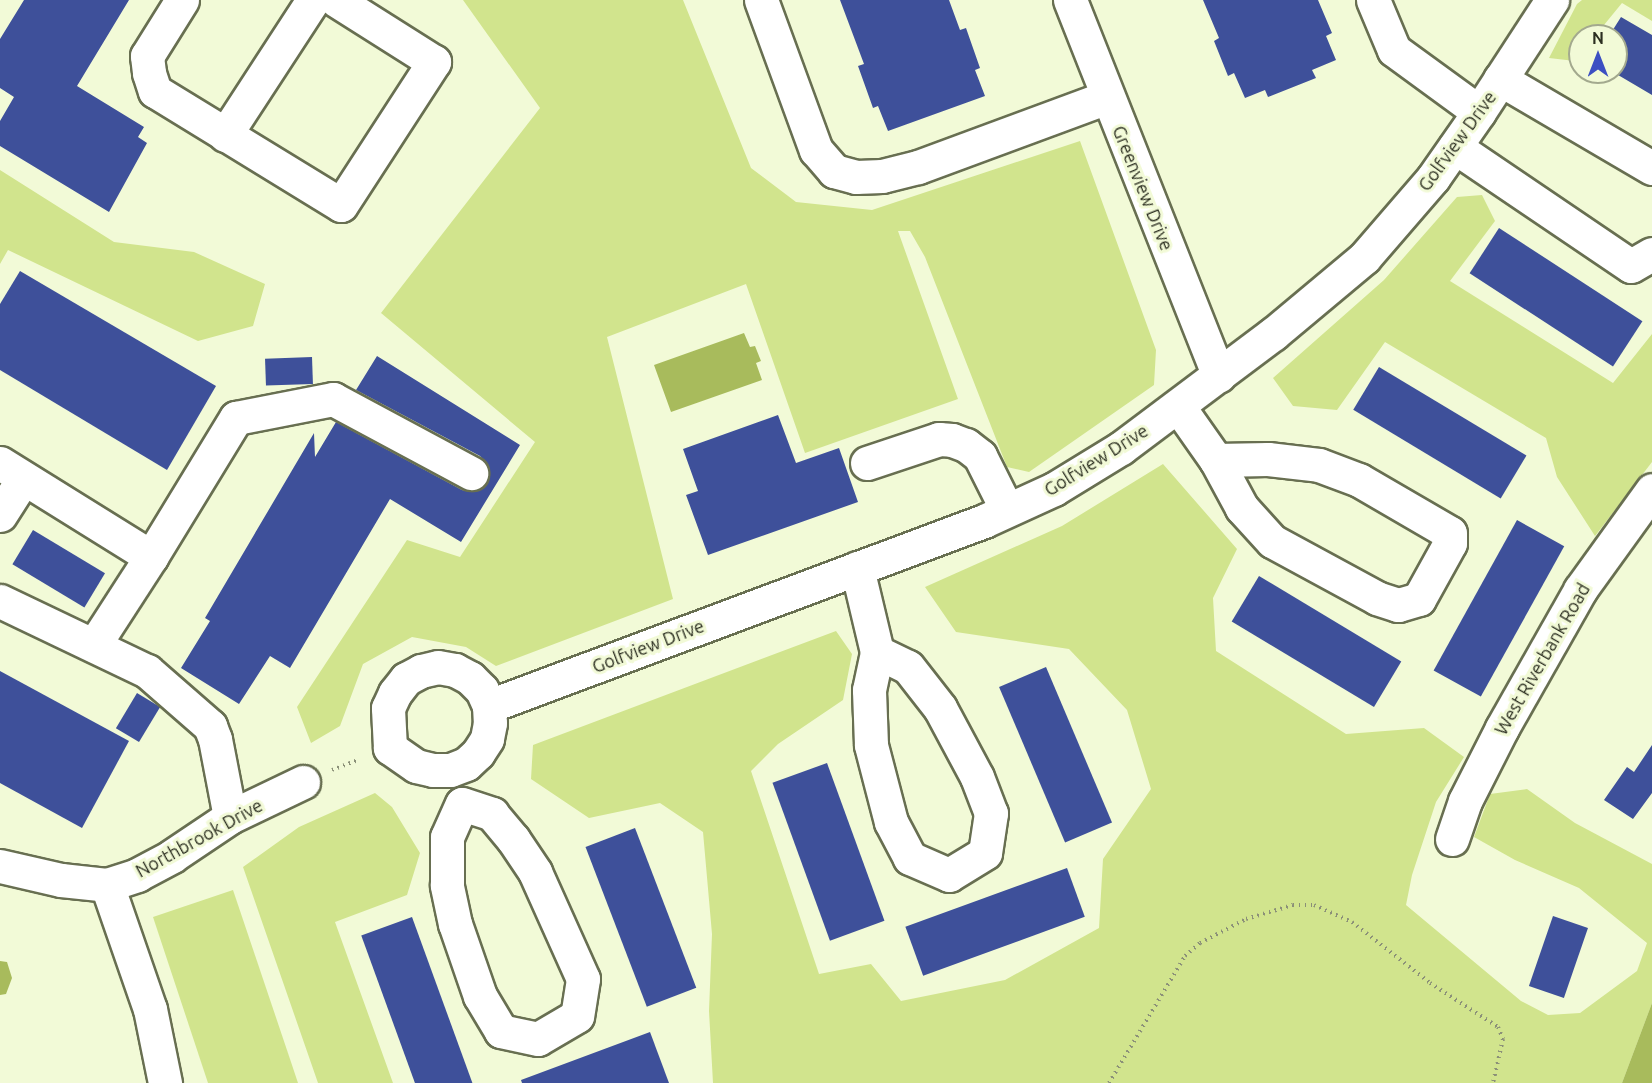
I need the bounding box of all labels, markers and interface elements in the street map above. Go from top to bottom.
north arrow [1568,24,1628,84]
text: N [1592,29,1604,47]
street label: Golfview Drive [1414,87,1500,195]
street label: Greenview Drive [1108,122,1178,254]
street label: Golfview Drive [1040,420,1152,500]
street label: West Riverbank Road [1490,579,1594,739]
street label: Golfview Drive [589,615,707,677]
street label: Northbrook Drive [132,794,266,882]

